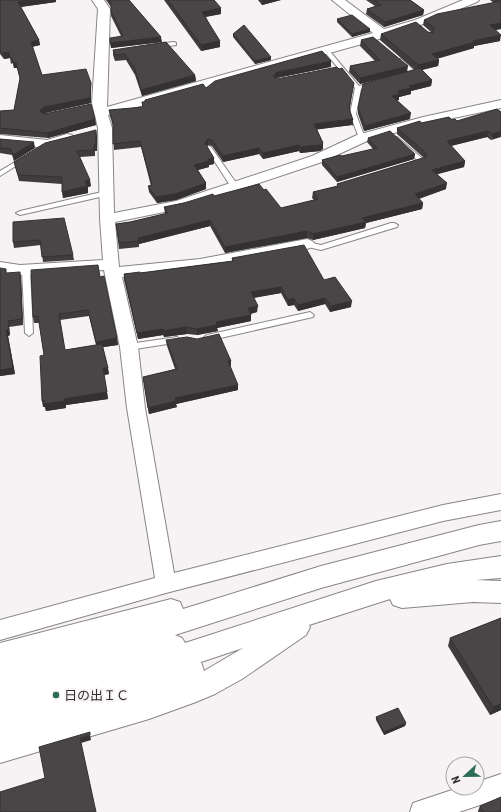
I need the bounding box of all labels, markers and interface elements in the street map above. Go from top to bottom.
place label: 日の出ＩＣ [64,688,129,703]
marker: 日の出ＩＣ [51,690,61,700]
north arrow [445,756,485,796]
text: N [449,774,463,785]

